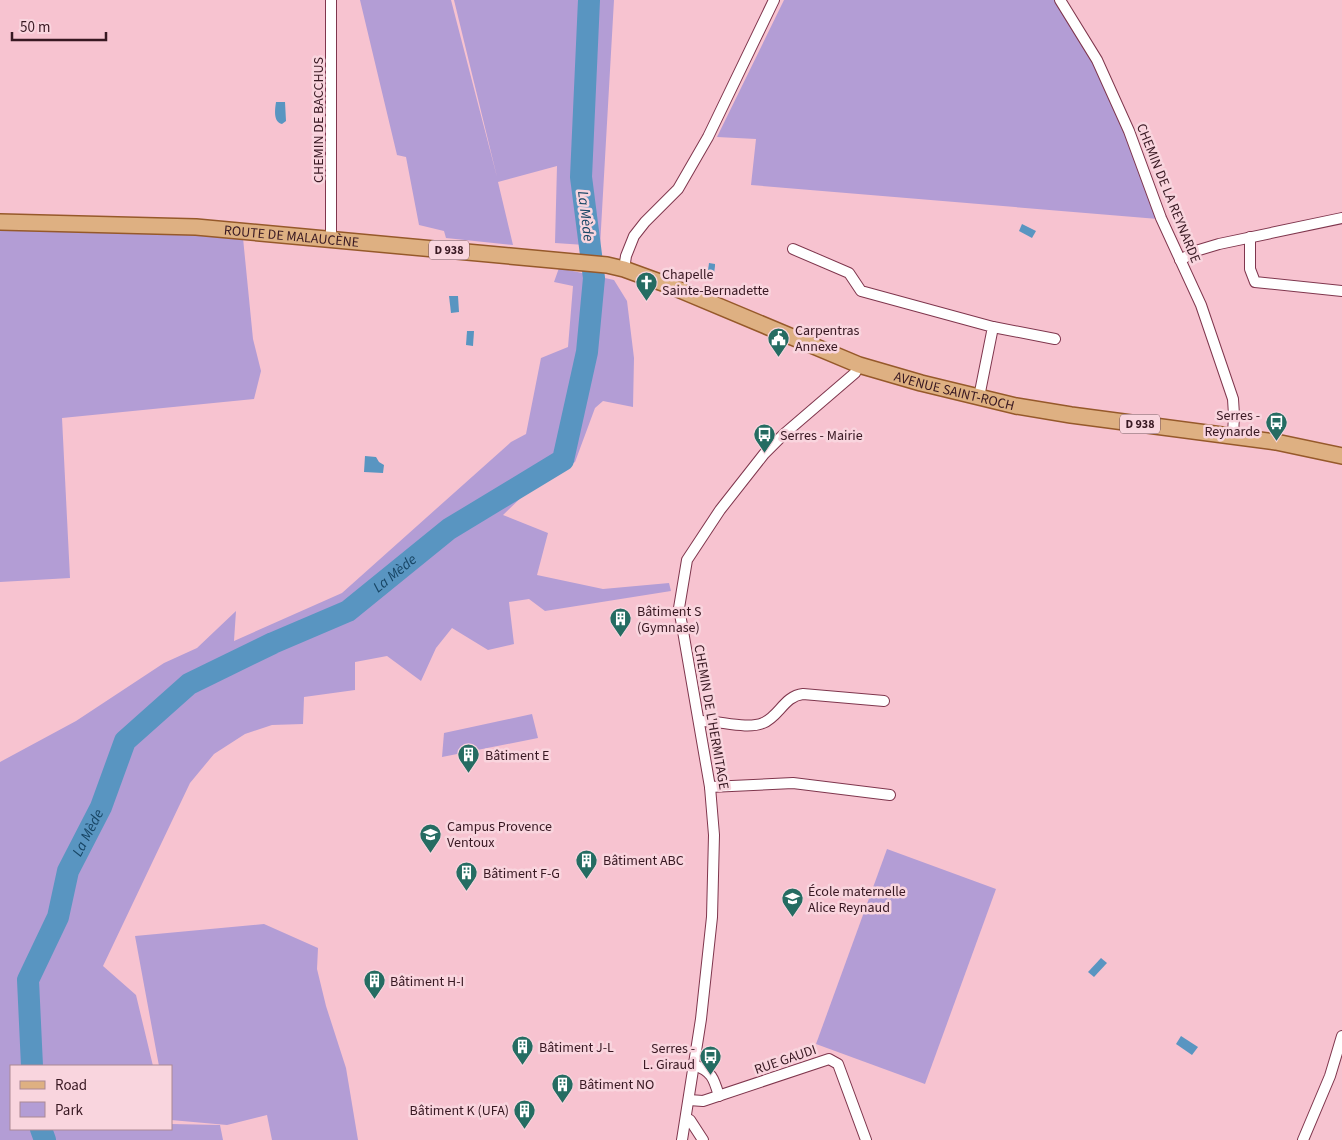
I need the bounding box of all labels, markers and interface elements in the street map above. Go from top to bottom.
scale bar [12,10,106,42]
text: 50 m [20,17,50,38]
street label: CHEMIN DE BACCHUS [309,57,329,183]
street label: CHEMIN DE LA REYNARDE [1131,121,1205,266]
water label: La Mède [572,190,599,243]
street label: ROUTE DE MALAUCÈNE [223,221,360,253]
road number: D 938 [429,240,469,260]
place label: Chapelle Sainte-Bernadette [662,265,769,301]
church icon: Chapelle Sainte-Bernadette [634,270,658,301]
place label: Carpentras Annexe [795,321,860,357]
public building icon: Carpentras Annexe [767,326,791,357]
street label: AVENUE SAINT-ROCH [892,367,1016,416]
place label: Serres - Reynarde [1204,406,1260,442]
bus stop icon: Serres - Reynarde [1264,411,1288,442]
road number: D 938 [1120,414,1160,434]
bus stop icon: Serres - Mairie [752,423,776,454]
place label: Serres - Mairie [780,426,863,446]
water label: La Mède [369,549,421,598]
place label: Bâtiment S (Gymnase) [637,602,702,638]
building icon: Bâtiment S (Gymnase) [609,607,633,638]
street label: CHEMIN DE L'HERMITAGE [688,643,734,791]
building icon: Bâtiment E [457,743,481,774]
place label: Bâtiment E [485,746,549,766]
water label: La Mède [67,806,109,860]
place label: Campus Provence Ventoux [447,817,552,853]
school or university icon: Campus Provence Ventoux [419,822,443,853]
building icon: Bâtiment ABC [575,848,599,879]
place label: Bâtiment ABC [603,851,684,871]
building icon: Bâtiment F-G [455,861,479,892]
place label: Bâtiment F-G [483,864,560,884]
place label: École maternelle Alice Reynaud [808,882,906,918]
school or university icon: École maternelle Alice Reynaud [780,887,804,918]
building icon: Bâtiment H-I [362,969,386,1000]
place label: Bâtiment H-I [390,972,464,992]
building icon: Bâtiment J-L [511,1035,535,1066]
place label: Bâtiment J-L [539,1038,614,1058]
place label: Serres - L. Giraud [643,1039,695,1075]
street label: RUE GAUDI [752,1040,819,1080]
bus stop icon: Serres - L. Giraud [699,1044,723,1075]
legend [10,1065,172,1130]
building icon: Bâtiment NO [551,1072,575,1103]
text: Road [55,1075,87,1096]
place label: Bâtiment NO [579,1075,654,1095]
building icon: Bâtiment K (UFA) [513,1098,537,1129]
text: Park [55,1100,84,1121]
place label: Bâtiment K (UFA) [410,1101,509,1121]

